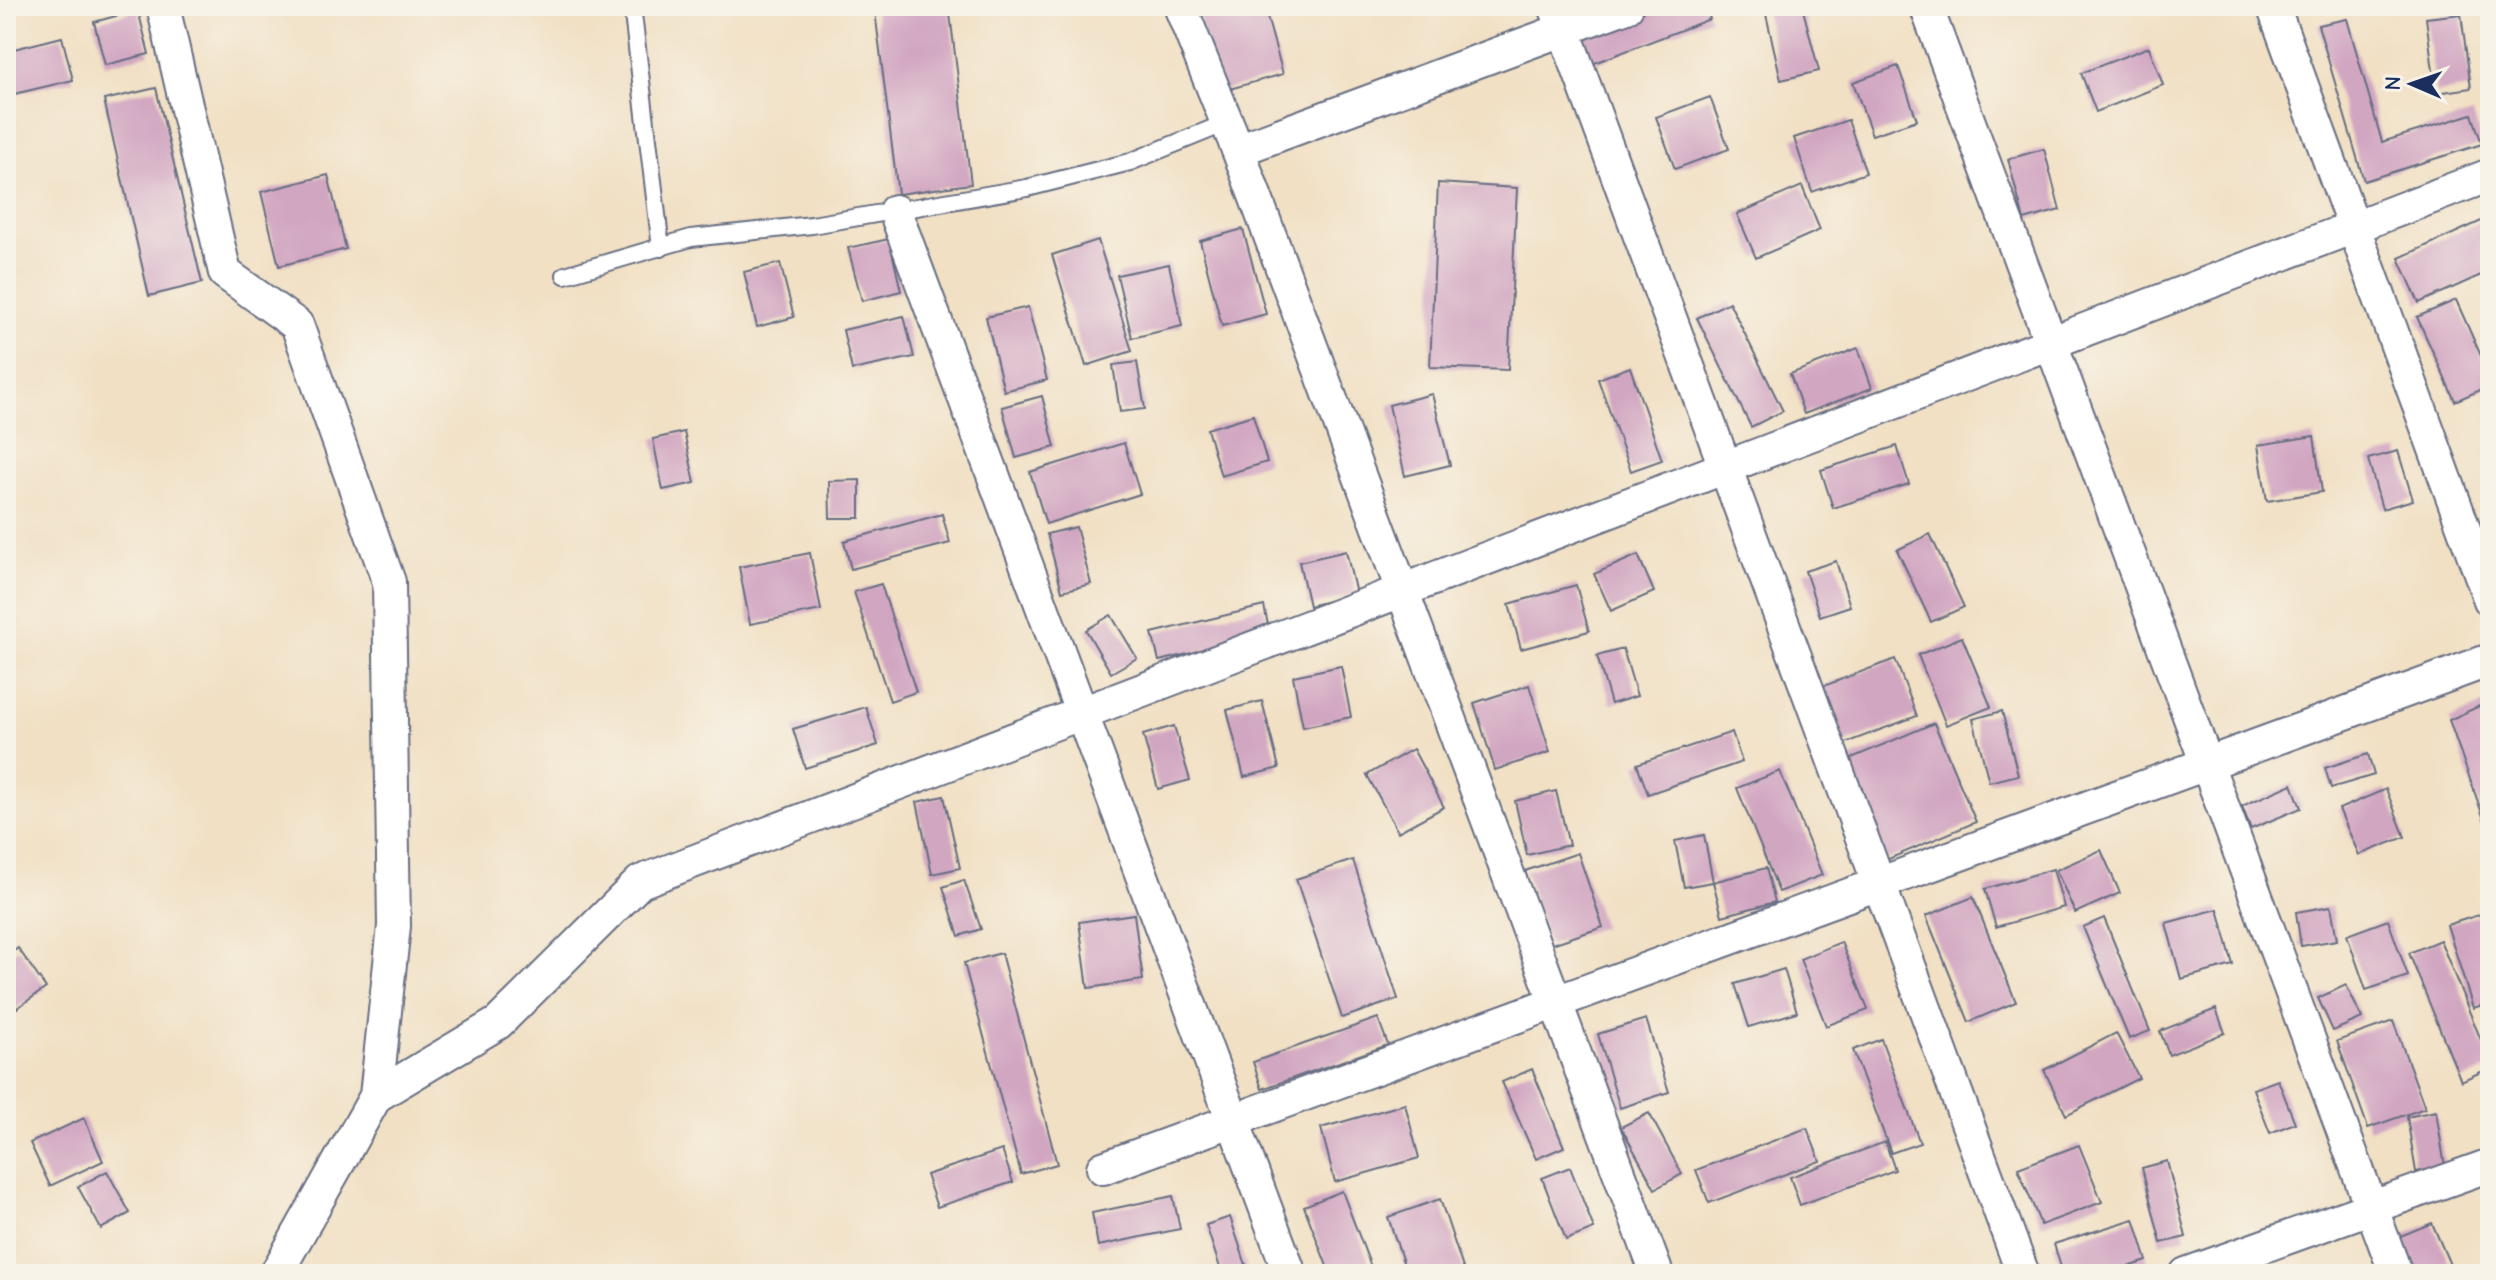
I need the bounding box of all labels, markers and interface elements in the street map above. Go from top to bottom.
north arrow [2372,44,2452,124]
text: N [2380,76,2406,91]

